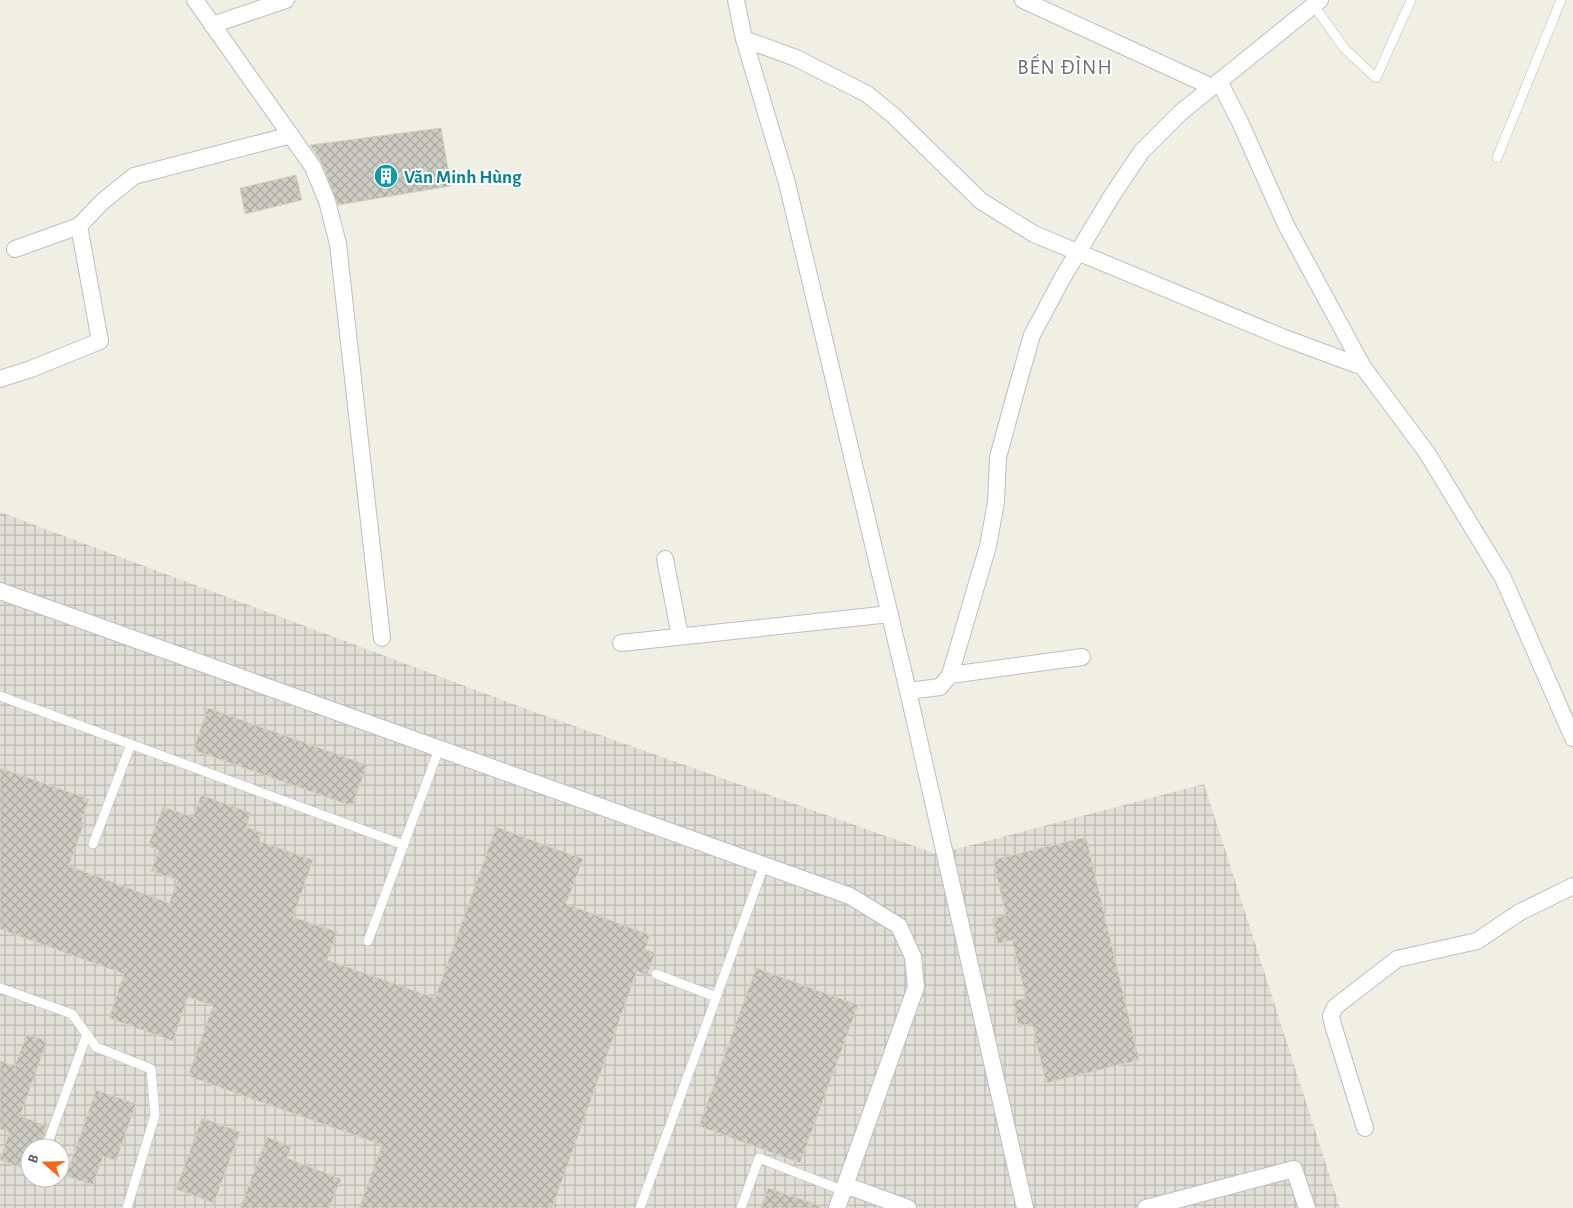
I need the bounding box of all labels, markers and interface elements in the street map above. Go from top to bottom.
district label: BẾN ĐÌNH [1017,53,1113,78]
building icon: Văn Minh Hùng [373,163,399,189]
place label: Văn Minh Hùng [404,168,522,187]
north arrow [20,1138,70,1188]
text: B [26,1153,42,1165]

